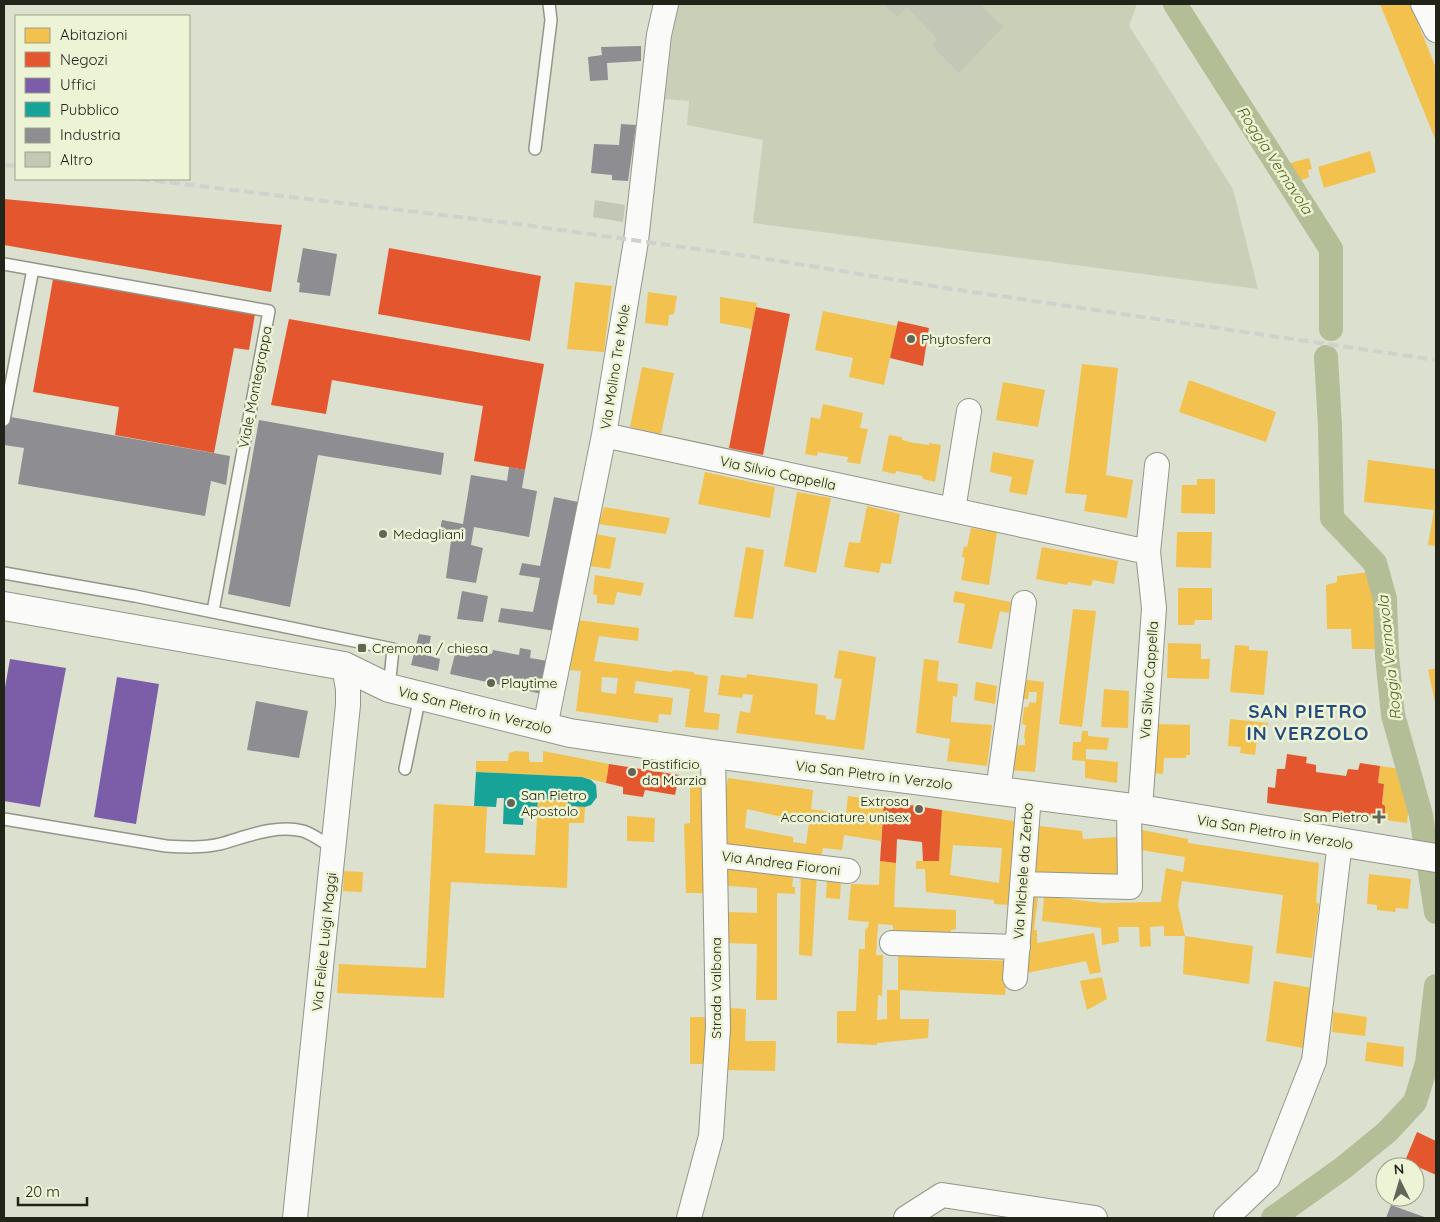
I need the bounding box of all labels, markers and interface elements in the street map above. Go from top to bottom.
legend [15,15,190,180]
text: Abitazioni [60,25,128,44]
text: Negozi [60,50,108,69]
text: Uffici [60,75,96,94]
text: Pubblico [60,100,119,119]
water label: Roggia Vernavola [1233,102,1318,218]
text: Industria [60,125,120,144]
text: Altro [60,150,93,169]
street label: Via Molino Tre Mole [596,303,634,431]
street label: Viale Montegrappa [234,324,276,450]
place label: Phytosfera [921,330,991,348]
marker: Phytosfera [905,333,917,345]
street label: Via Silvio Cappella [718,452,838,494]
place label: Medagliani [393,525,464,543]
marker: Medagliani [377,528,389,540]
water label: Roggia Vernavola [1373,594,1405,721]
street label: Via Silvio Cappella [1136,620,1162,740]
place label: Cremona / chiesa [372,639,488,657]
marker: Cremona / chiesa [356,642,368,654]
place label: Playtime [501,674,558,692]
marker: Playtime [485,677,497,689]
street label: Via San Pietro in Verzolo [396,682,554,738]
district label: SAN PIETRO IN VERZOLO [1247,699,1369,745]
place label: Pastificio da Marzia [642,755,706,789]
street label: Via San Pietro in Verzolo [794,756,954,794]
marker: Pastificio da Marzia [626,766,638,778]
place label: San Pietro Apostolo [521,786,587,820]
place label: Extrosa Acconciature unisex [780,792,909,826]
marker: San Pietro Apostolo [505,797,517,809]
street label: Via Michele da Zerbo [1009,802,1037,940]
marker: Extrosa Acconciature unisex [913,803,925,815]
place label: San Pietro [1303,808,1369,826]
street label: Via San Pietro in Verzolo [1196,811,1354,853]
marker: San Pietro [1373,811,1385,823]
street label: Via Andrea Fioroni [721,847,841,879]
street label: Via Felice Luigi Maggi [308,871,340,1013]
street label: Strada Valbona [707,937,725,1039]
north arrow [1375,1157,1425,1207]
text: N [1393,1160,1405,1178]
scale bar [18,1174,86,1206]
text: 20 m [25,1182,60,1201]

